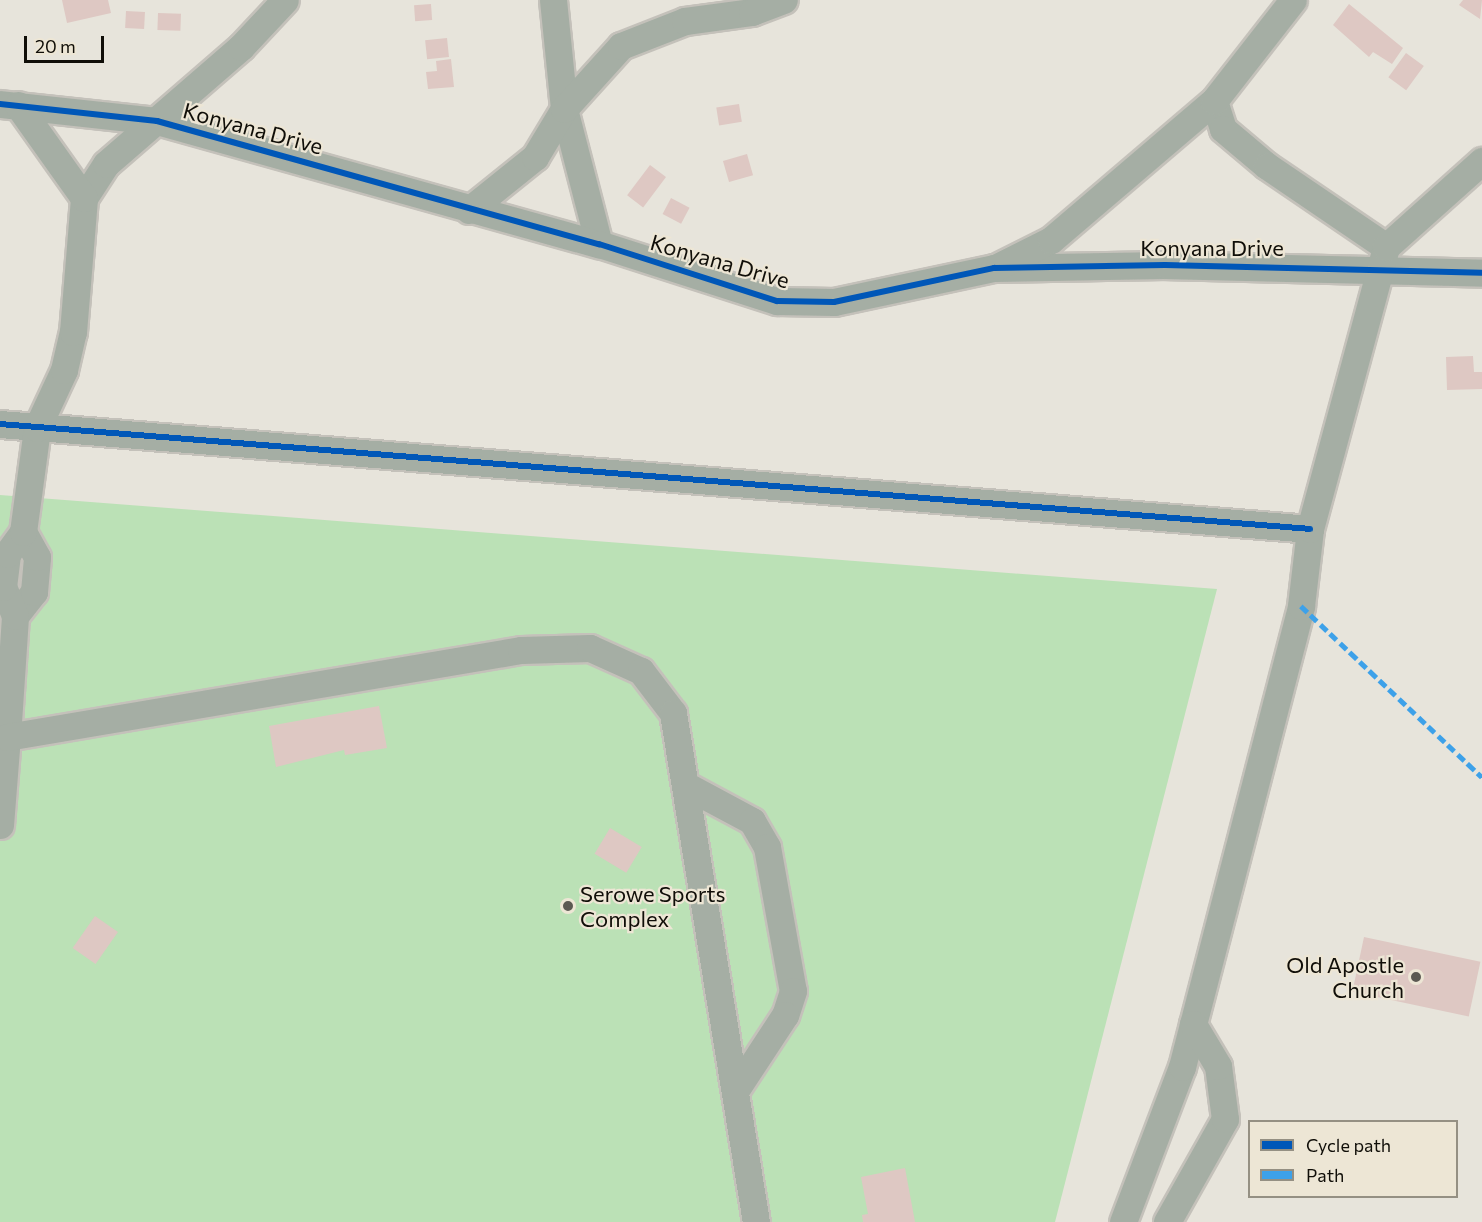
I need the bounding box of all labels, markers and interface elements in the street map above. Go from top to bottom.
scale bar [27,24,106,62]
text: 20 m [35,35,76,57]
street label: Konyana Drive [180,97,326,159]
street label: Konyana Drive [647,229,793,293]
street label: Konyana Drive [1140,235,1284,261]
place label: Serowe Sports Complex [580,880,726,932]
marker: Serowe Sports Complex [561,899,575,913]
place label: Old Apostle Church [1286,951,1404,1002]
marker: Old Apostle Church [1409,970,1423,984]
legend [1248,1120,1458,1198]
text: Cycle path [1306,1134,1391,1156]
text: Path [1306,1164,1344,1186]

